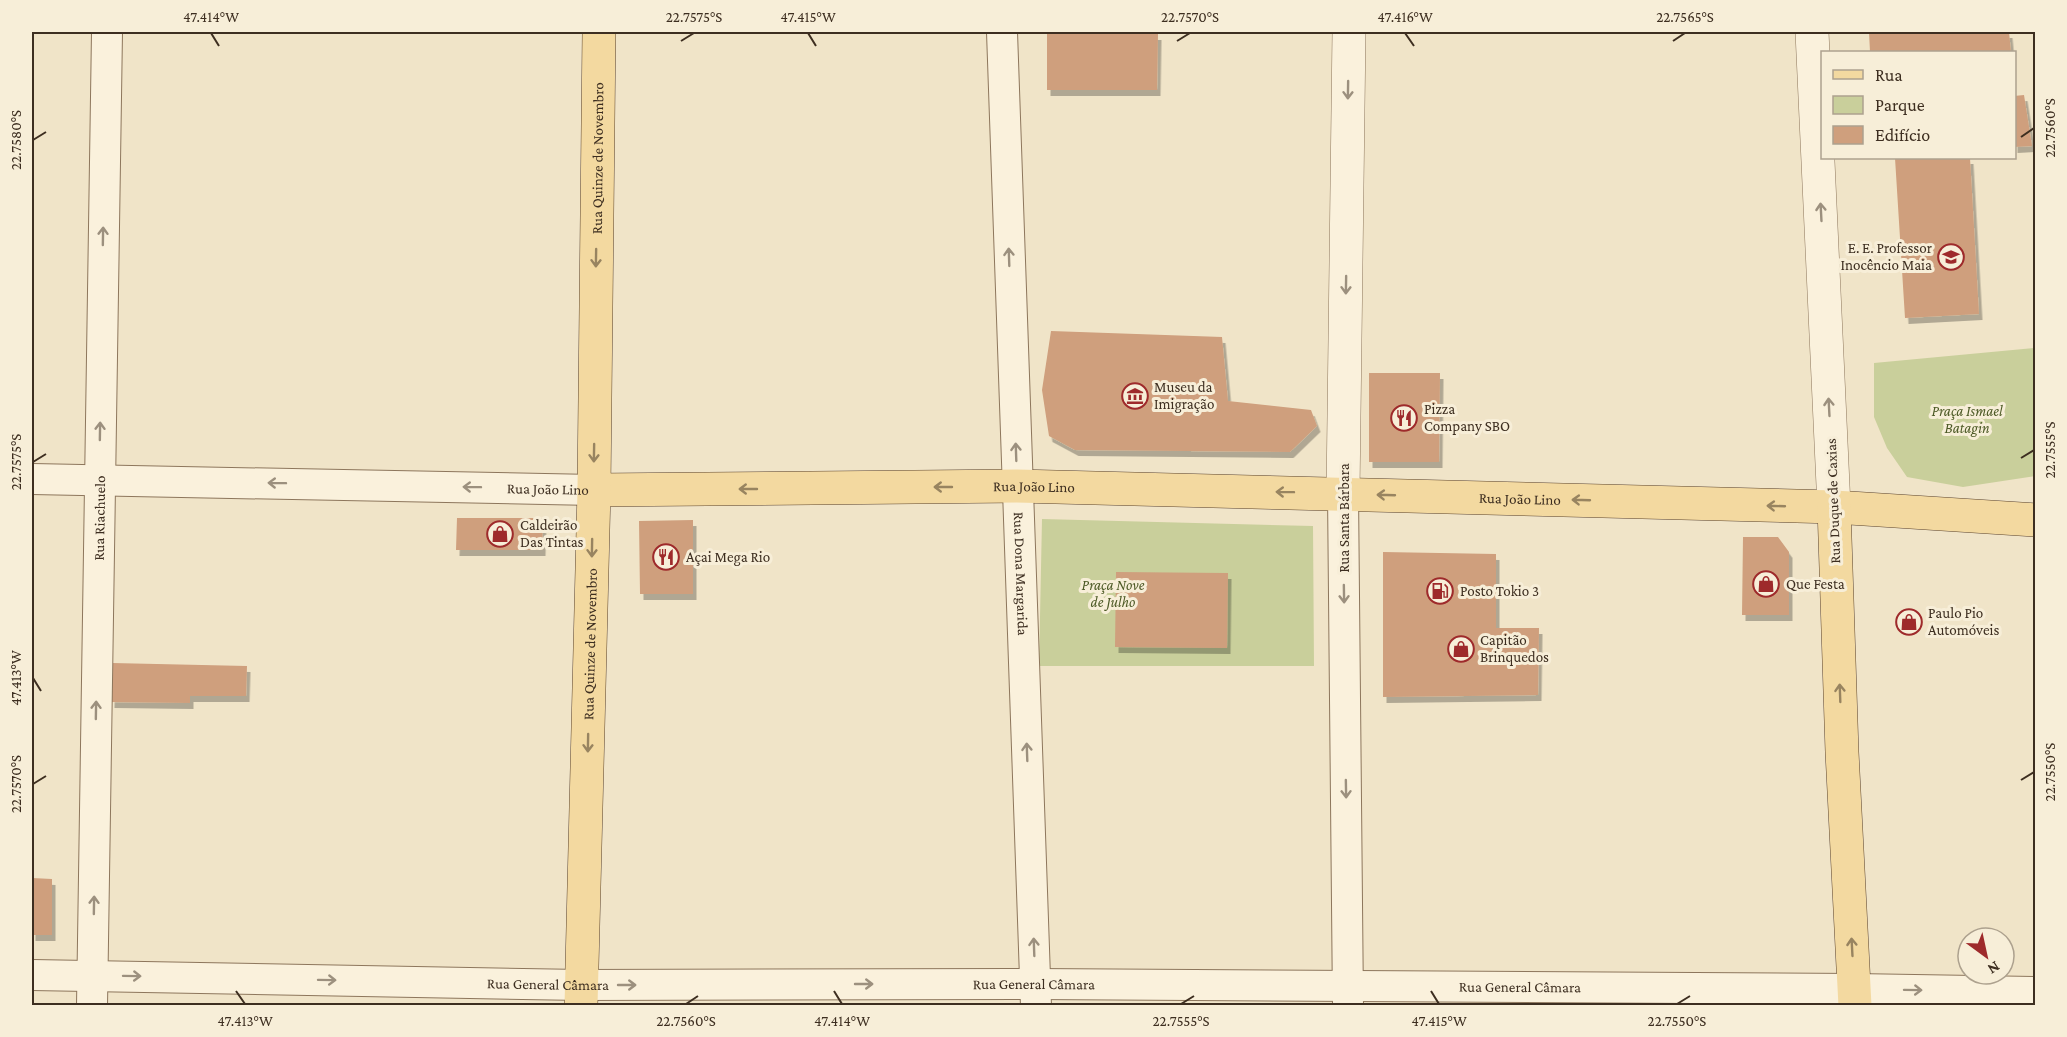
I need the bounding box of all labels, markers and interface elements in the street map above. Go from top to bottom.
text: 47.414°W [183,9,239,25]
text: 22.7575°S [666,9,722,25]
text: 47.415°W [780,9,836,25]
text: 22.7570°S [1161,9,1219,25]
text: 47.416°W [1377,9,1433,25]
text: 22.7565°S [1656,9,1714,25]
legend [1821,51,2016,159]
text: Rua [1875,65,1903,85]
one-way arrow [1342,79,1354,99]
street label: Rua Quinze de Novembro [589,82,606,234]
text: Parque [1875,95,1925,115]
text: 22.7560°S [2042,98,2058,158]
text: 22.7580°S [8,110,24,170]
text: Edifício [1875,125,1930,145]
one-way arrow [1815,203,1826,223]
one-way arrow [97,227,109,247]
place label: E. E. Professor Inocêncio Maia [1840,240,1933,273]
school or university icon: E. E. Professor Inocêncio Maia [1936,242,1966,272]
one-way arrow [591,247,602,267]
one-way arrow [1004,248,1015,268]
one-way arrow [1340,274,1352,294]
place label: Museu da Imigração [1154,379,1214,413]
museum icon: Museu da Imigração [1120,381,1150,411]
one-way arrow [1824,398,1835,417]
place label: Pizza Company SBO [1424,401,1510,435]
restaurant icon: Pizza Company SBO [1389,403,1419,433]
park label: Praça Ismael Batagin [1931,403,2003,437]
text: 22.7555°S [2042,421,2058,479]
one-way arrow [94,422,105,442]
text: 22.7575°S [8,434,24,490]
street label: Rua Duque de Caxias [1823,438,1844,564]
one-way arrow [588,442,600,462]
one-way arrow [1010,443,1021,463]
street label: Rua Santa Bárbara [1336,463,1352,573]
street label: Rua Riachuelo [91,475,108,561]
one-way arrow [268,477,288,489]
street label: Rua João Lino [993,478,1075,495]
street label: Rua João Lino [507,480,589,498]
one-way arrow [933,481,953,493]
one-way arrow [463,482,483,493]
one-way arrow [738,483,758,495]
one-way arrow [1275,486,1295,498]
one-way arrow [1376,489,1396,500]
street label: Rua João Lino [1479,490,1561,508]
one-way arrow [1571,494,1591,506]
one-way arrow [1766,500,1786,511]
street label: Rua Dona Margarida [1011,511,1031,636]
place label: Caldeirão Das Tintas [520,517,584,550]
shop icon: Caldeirão Das Tintas [485,519,515,549]
one-way arrow [587,538,598,558]
restaurant icon: Açai Mega Rio [651,542,681,572]
place label: Açai Mega Rio [686,549,770,566]
street label: Rua Quinze de Novembro [580,568,600,720]
shop icon: Que Festa [1751,569,1781,599]
fuel station icon: Posto Tokio 3 [1425,576,1455,606]
place label: Que Festa [1786,576,1845,592]
park label: Praça Nove de Julho [1082,577,1145,611]
one-way arrow [1338,583,1350,603]
place label: Posto Tokio 3 [1460,583,1539,599]
place label: Paulo Pio Automóveis [1928,605,1999,638]
shop icon: Paulo Pio Automóveis [1894,607,1924,637]
place label: Capitão Brinquedos [1480,632,1549,666]
shop icon: Capitão Brinquedos [1446,634,1476,664]
text: 47.413°W [8,650,24,706]
one-way arrow [1835,684,1846,704]
one-way arrow [90,701,102,721]
one-way arrow [582,733,593,753]
one-way arrow [1021,743,1032,763]
text: 22.7550°S [2042,743,2058,801]
text: 22.7570°S [8,755,24,813]
one-way arrow [1340,778,1352,798]
one-way arrow [88,896,100,916]
north arrow [1956,926,2016,986]
one-way arrow [1028,938,1039,958]
one-way arrow [1847,938,1858,958]
text: N [1985,958,2003,978]
one-way arrow [121,970,141,982]
one-way arrow [316,974,336,986]
street label: Rua General Câmara [487,975,609,993]
street label: Rua General Câmara [973,976,1095,992]
one-way arrow [853,978,873,990]
one-way arrow [616,979,636,991]
street label: Rua General Câmara [1459,979,1581,995]
one-way arrow [1903,984,1923,996]
text: 47.413°W [217,1013,273,1029]
text: 22.7560°S [656,1013,716,1029]
text: 47.414°W [814,1013,870,1029]
text: 22.7555°S [1152,1013,1210,1029]
text: 47.415°W [1411,1013,1467,1029]
text: 22.7550°S [1648,1013,1706,1029]

